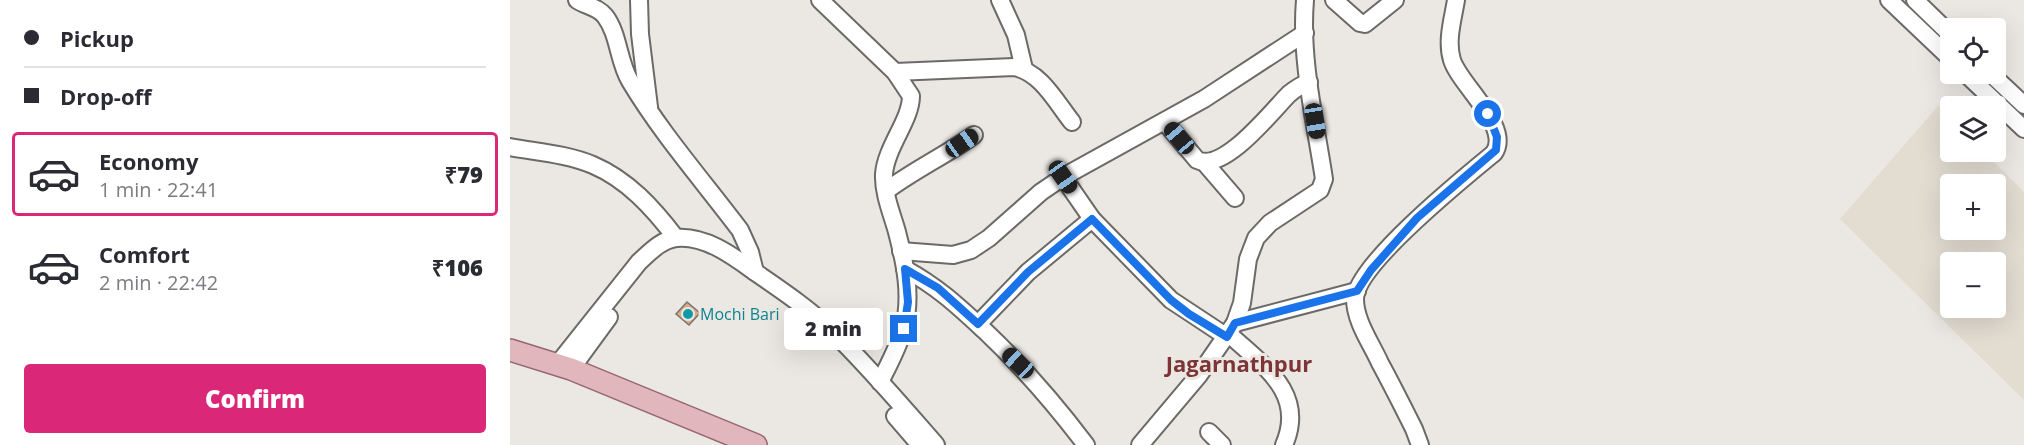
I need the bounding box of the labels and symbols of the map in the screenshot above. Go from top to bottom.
route start [1474,100,1501,127]
car [1303,102,1327,140]
car [1161,118,1197,158]
car [942,125,982,161]
car [1045,157,1081,197]
place label: Mochi Bari [700,303,780,325]
marker: Mochi Bari [681,307,695,321]
callout: 2 min [784,308,883,350]
route end [890,315,917,342]
car [999,344,1037,382]
district label: Jagarnathpur [1164,348,1312,378]

